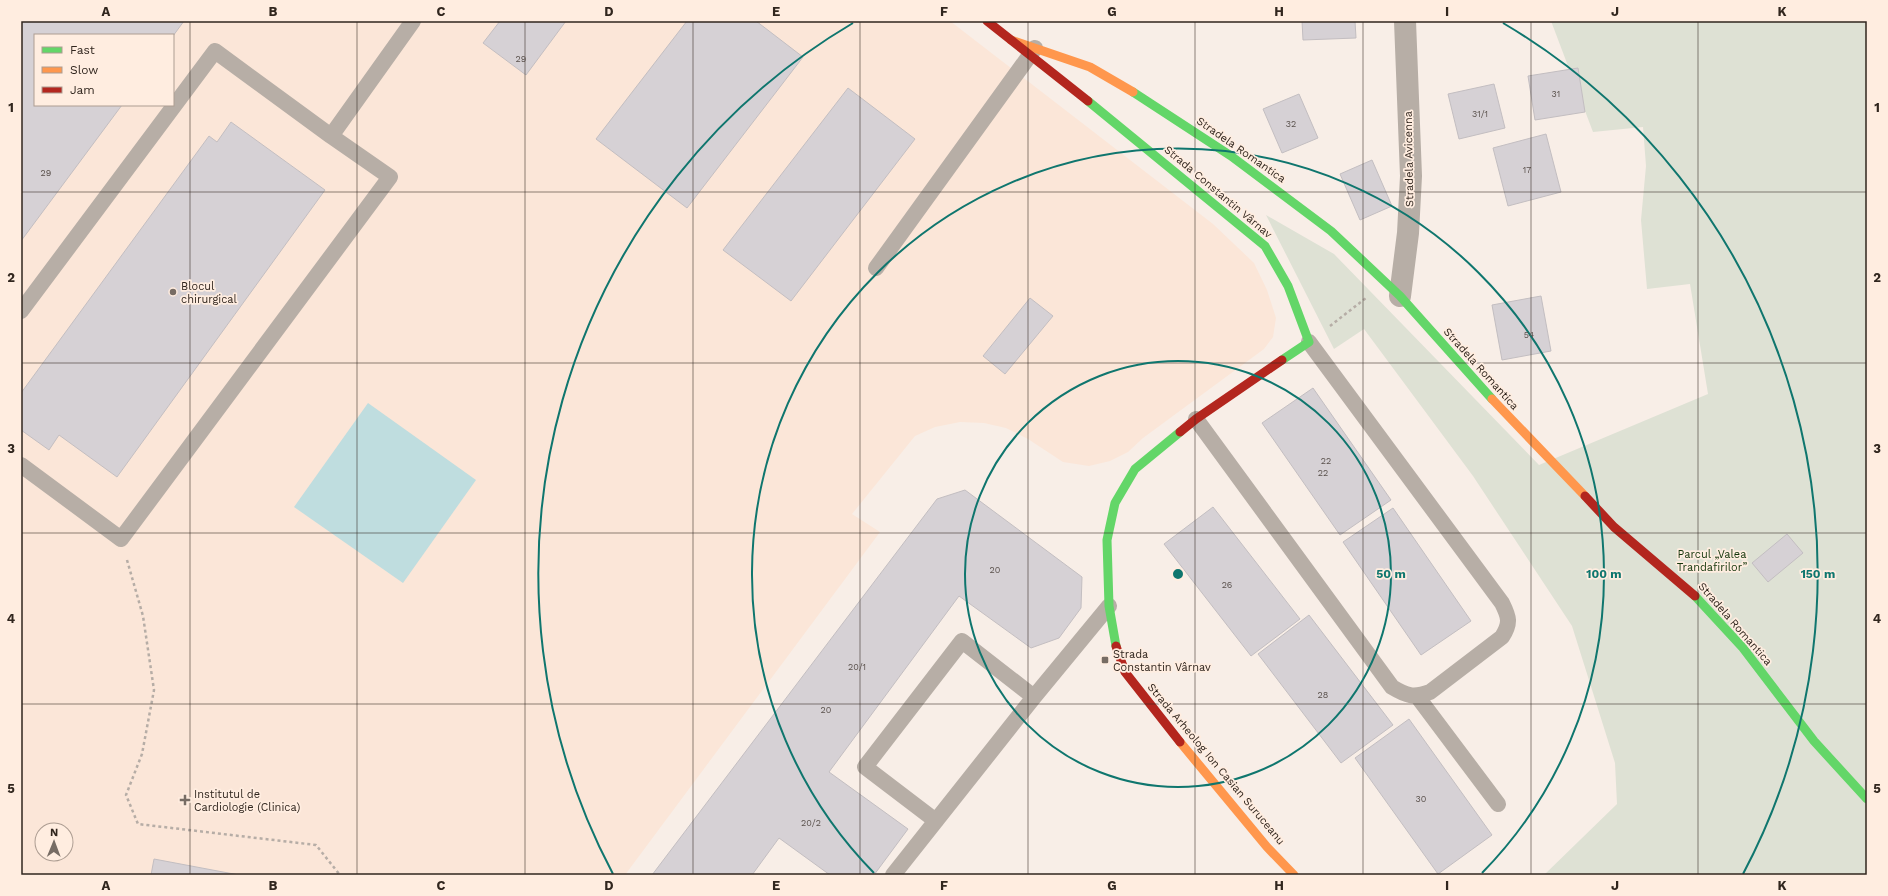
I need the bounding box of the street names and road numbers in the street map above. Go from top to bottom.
street label: Stradela Avicenna [1402,111,1416,207]
street label: Stradela Romantica [1194,114,1288,186]
street label: Strada Constantin Vârnav [1161,143,1275,241]
street label: Stradela Romantica [1441,325,1521,413]
street label: Stradela Romantica [1695,580,1775,668]
street label: Strada Arheolog Ion Casian Suruceanu [1145,681,1287,847]

